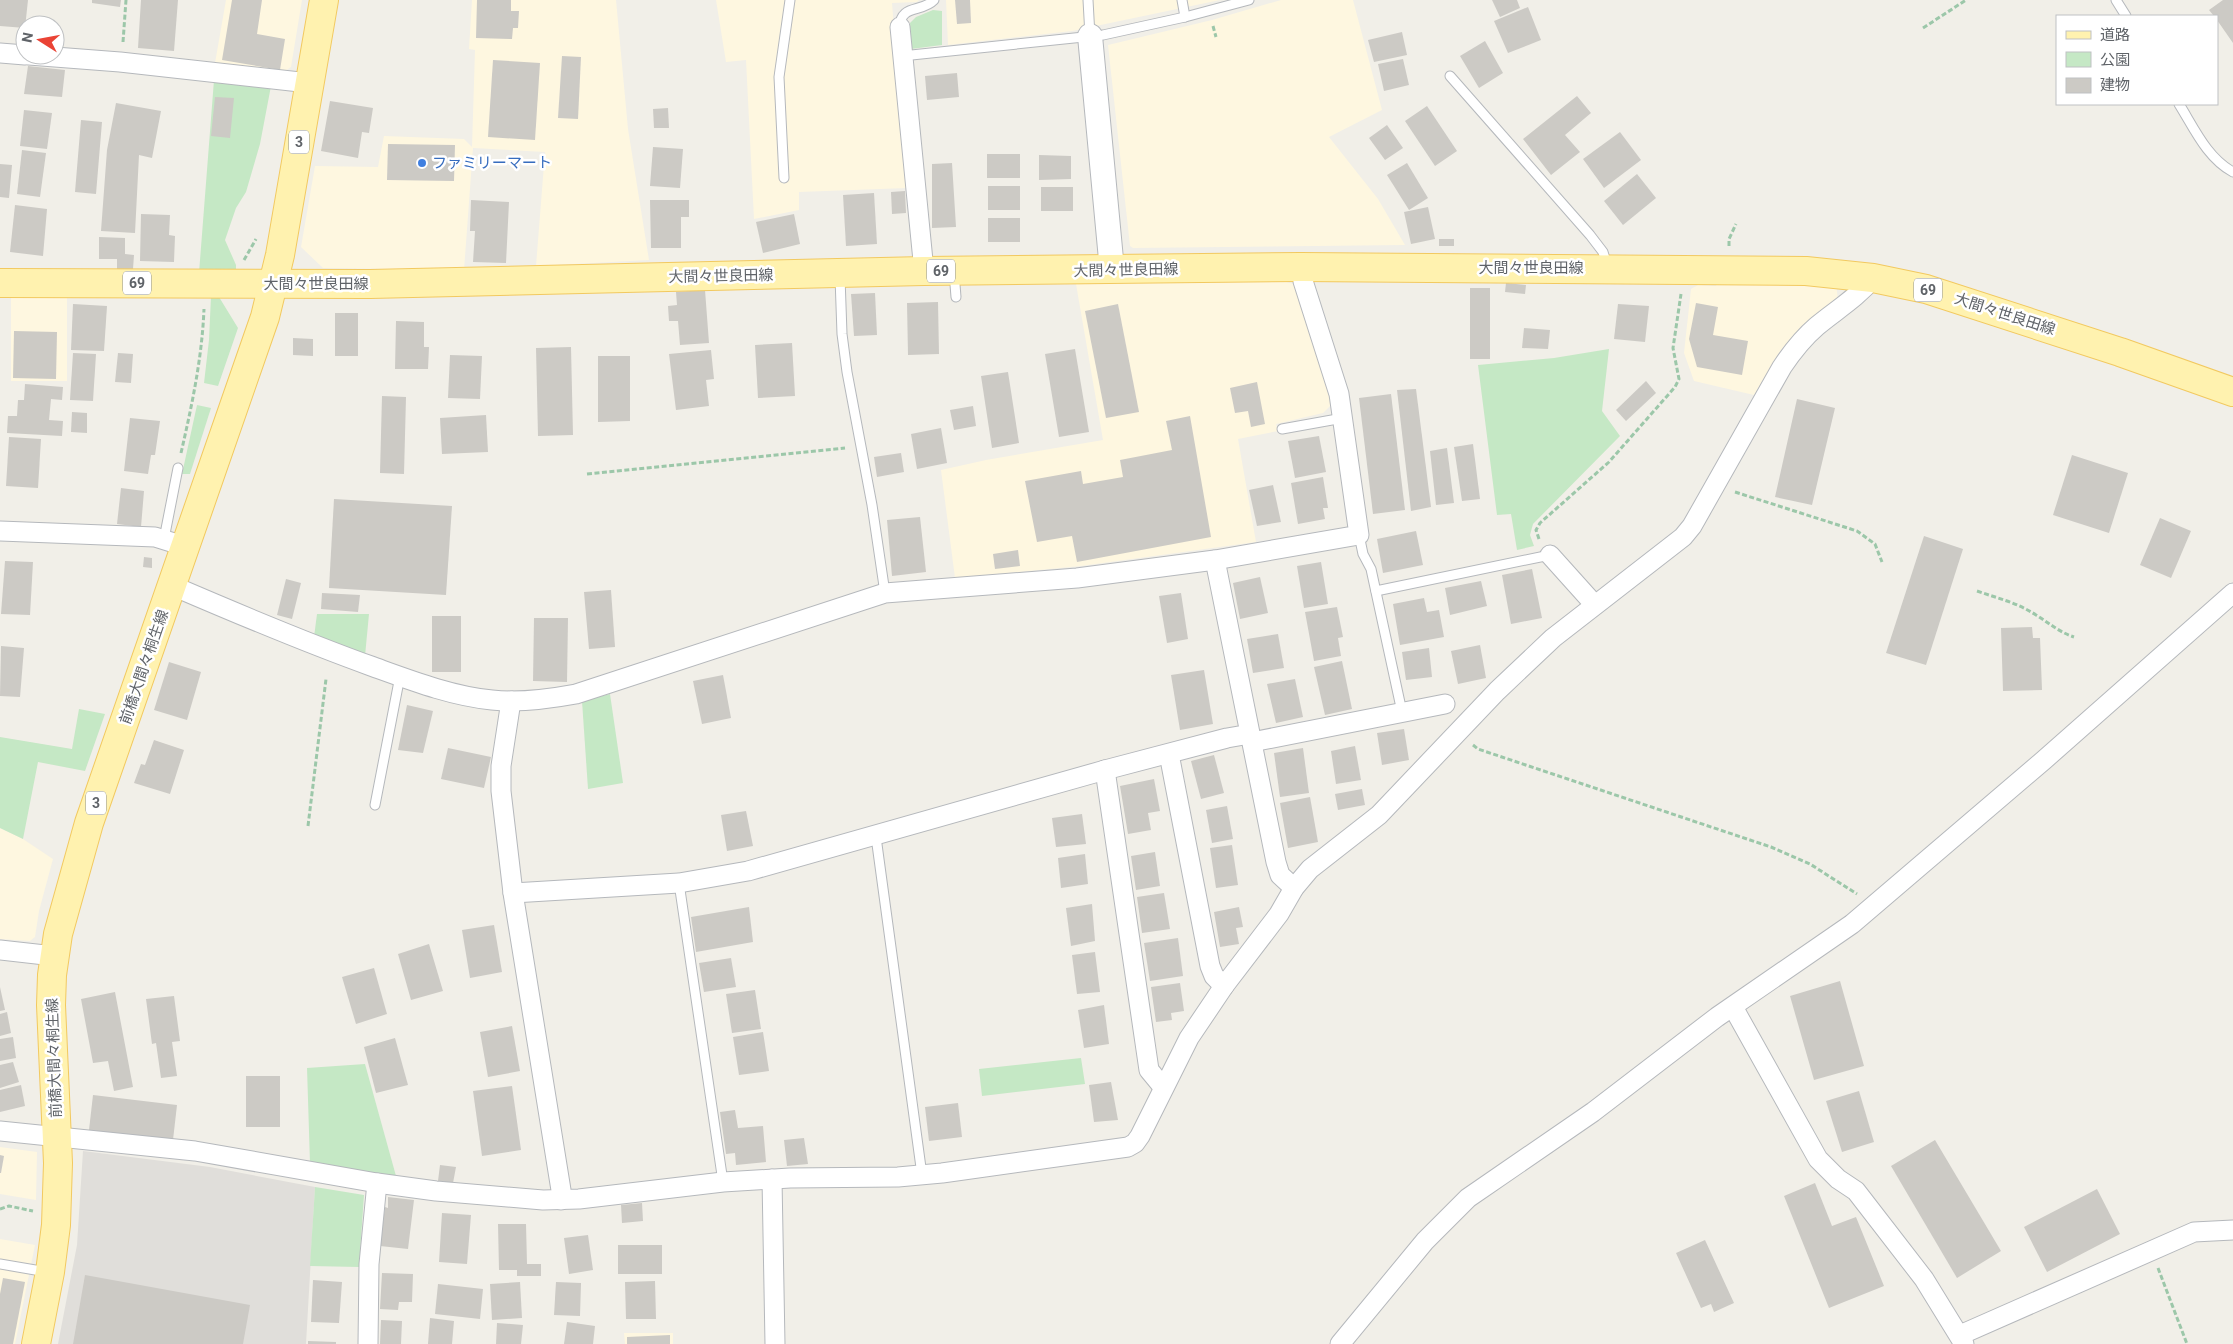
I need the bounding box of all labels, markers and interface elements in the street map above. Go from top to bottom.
north arrow [15,15,65,65]
legend [2056,15,2218,105]
text: 道路 [2100,26,2130,44]
text: N [18,31,36,44]
text: 公園 [2100,51,2130,69]
text: 建物 [2100,76,2130,94]
road number: 3 [289,130,309,154]
place label: ファミリーマート [432,154,552,172]
marker: ファミリーマート [416,157,428,169]
street label: 大間々世良田線 [1478,259,1584,277]
road number: 69 [927,260,955,282]
street label: 大間々世良田線 [1073,260,1179,280]
street label: 大間々世良田線 [668,266,774,286]
road number: 69 [123,272,151,294]
street label: 大間々世良田線 [263,275,369,293]
road number: 69 [1914,278,1942,302]
street label: 大間々世良田線 [1952,289,2058,339]
street label: 前橋大間々桐生線 [116,607,172,727]
road number: 3 [86,791,106,814]
street label: 前橋大間々桐生線 [43,998,65,1118]

